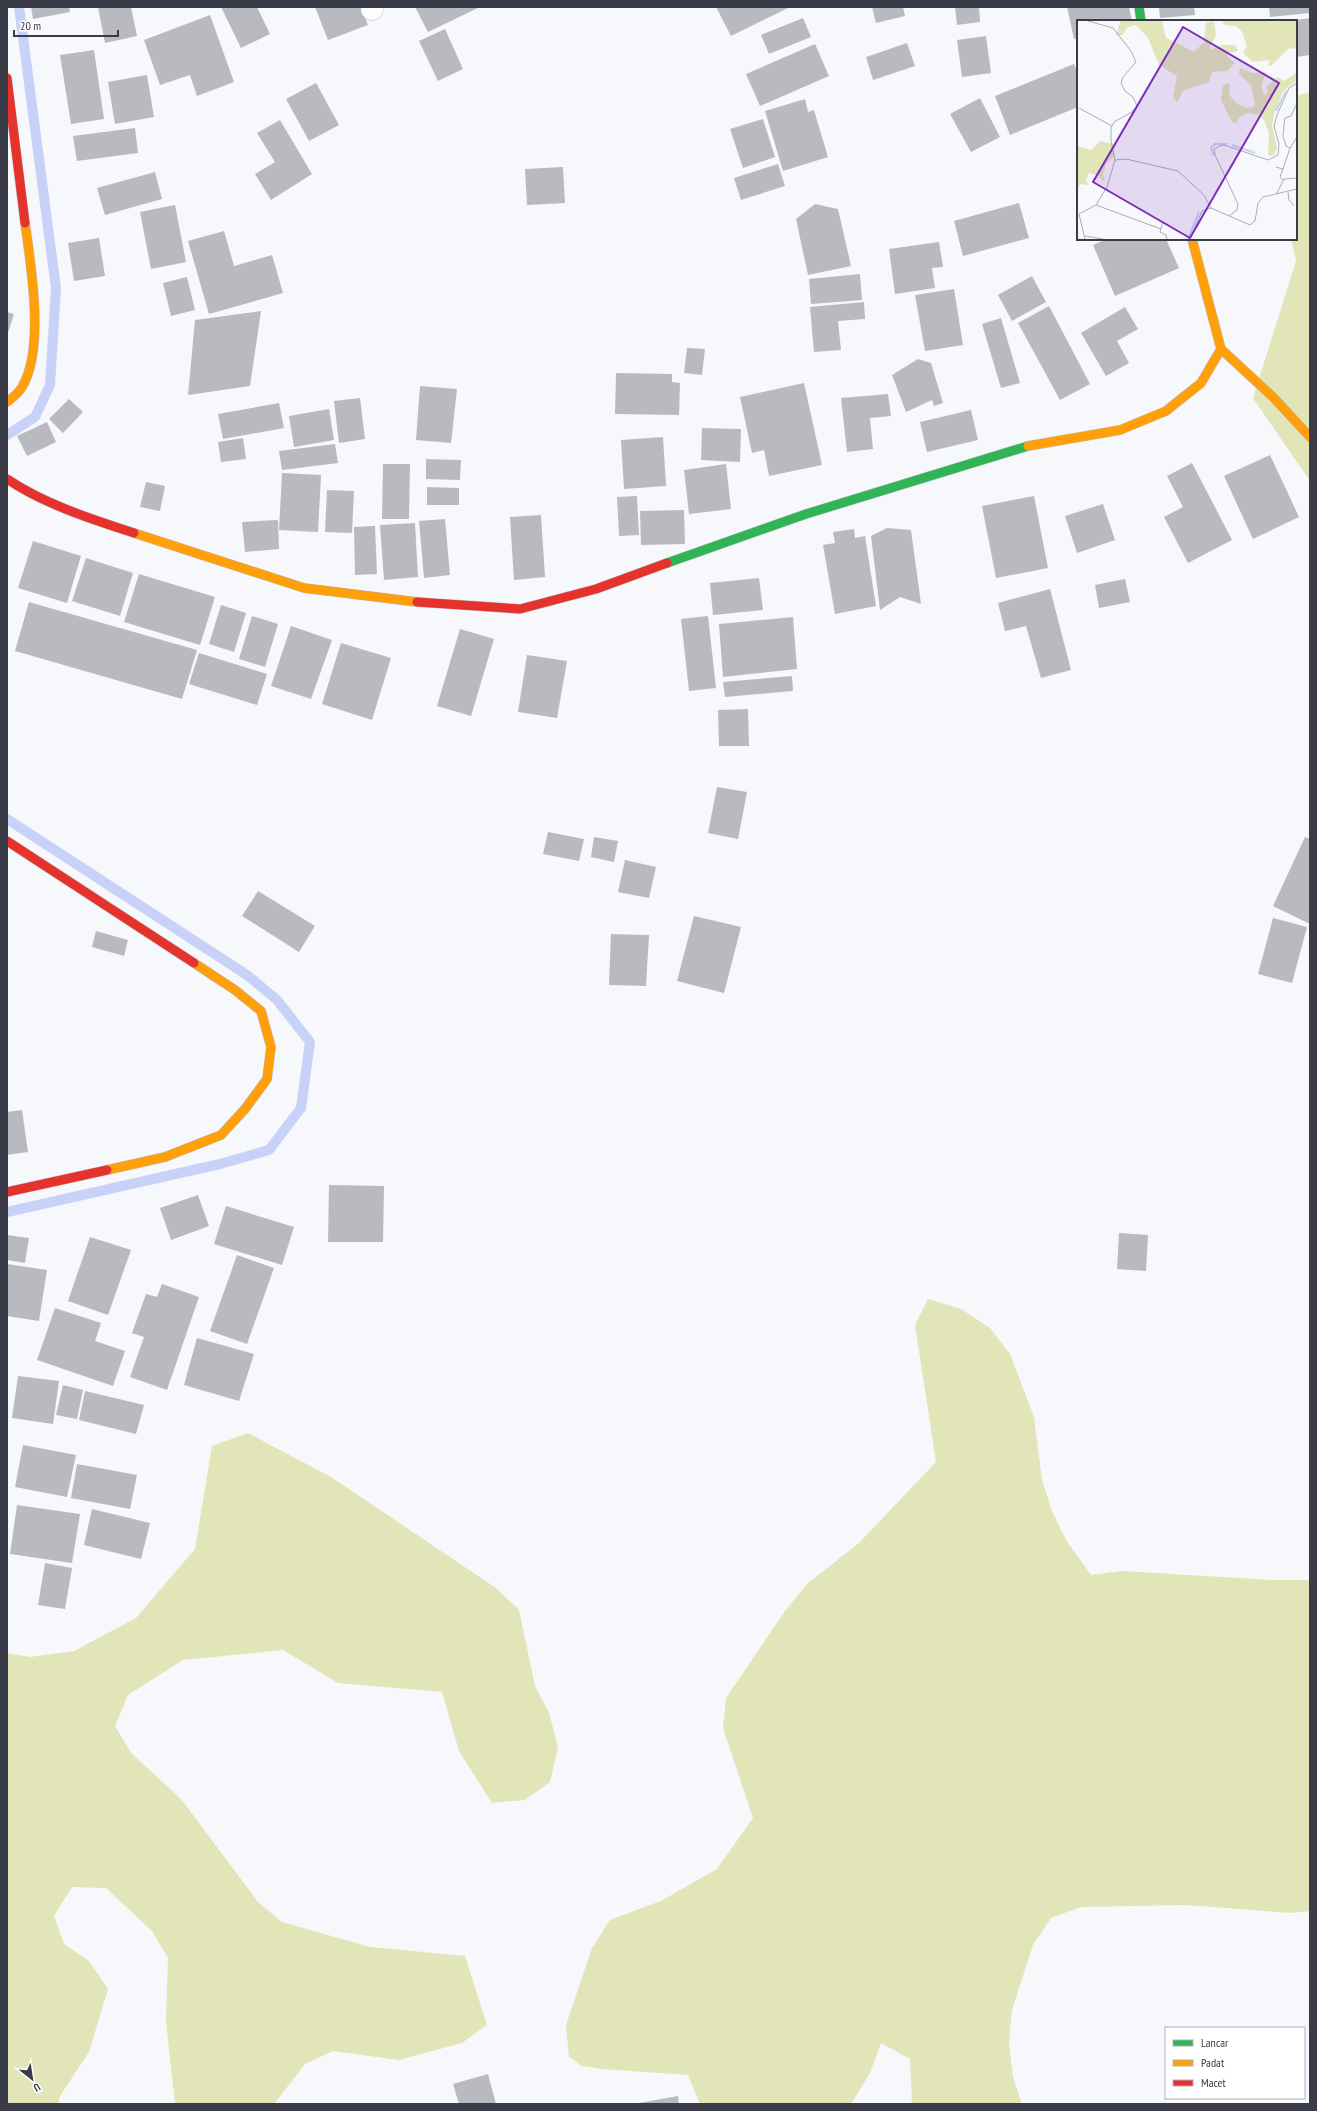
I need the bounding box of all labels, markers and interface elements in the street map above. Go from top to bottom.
scale bar [14,12,118,38]
text: 20 m [20,18,41,33]
inset map [1077,20,1297,240]
legend [1165,2027,1305,2099]
text: Lancar [1201,2035,1229,2050]
text: Padat [1201,2055,1225,2070]
north arrow [12,2059,52,2099]
text: Macet [1201,2075,1226,2090]
text: U [31,2080,43,2095]

